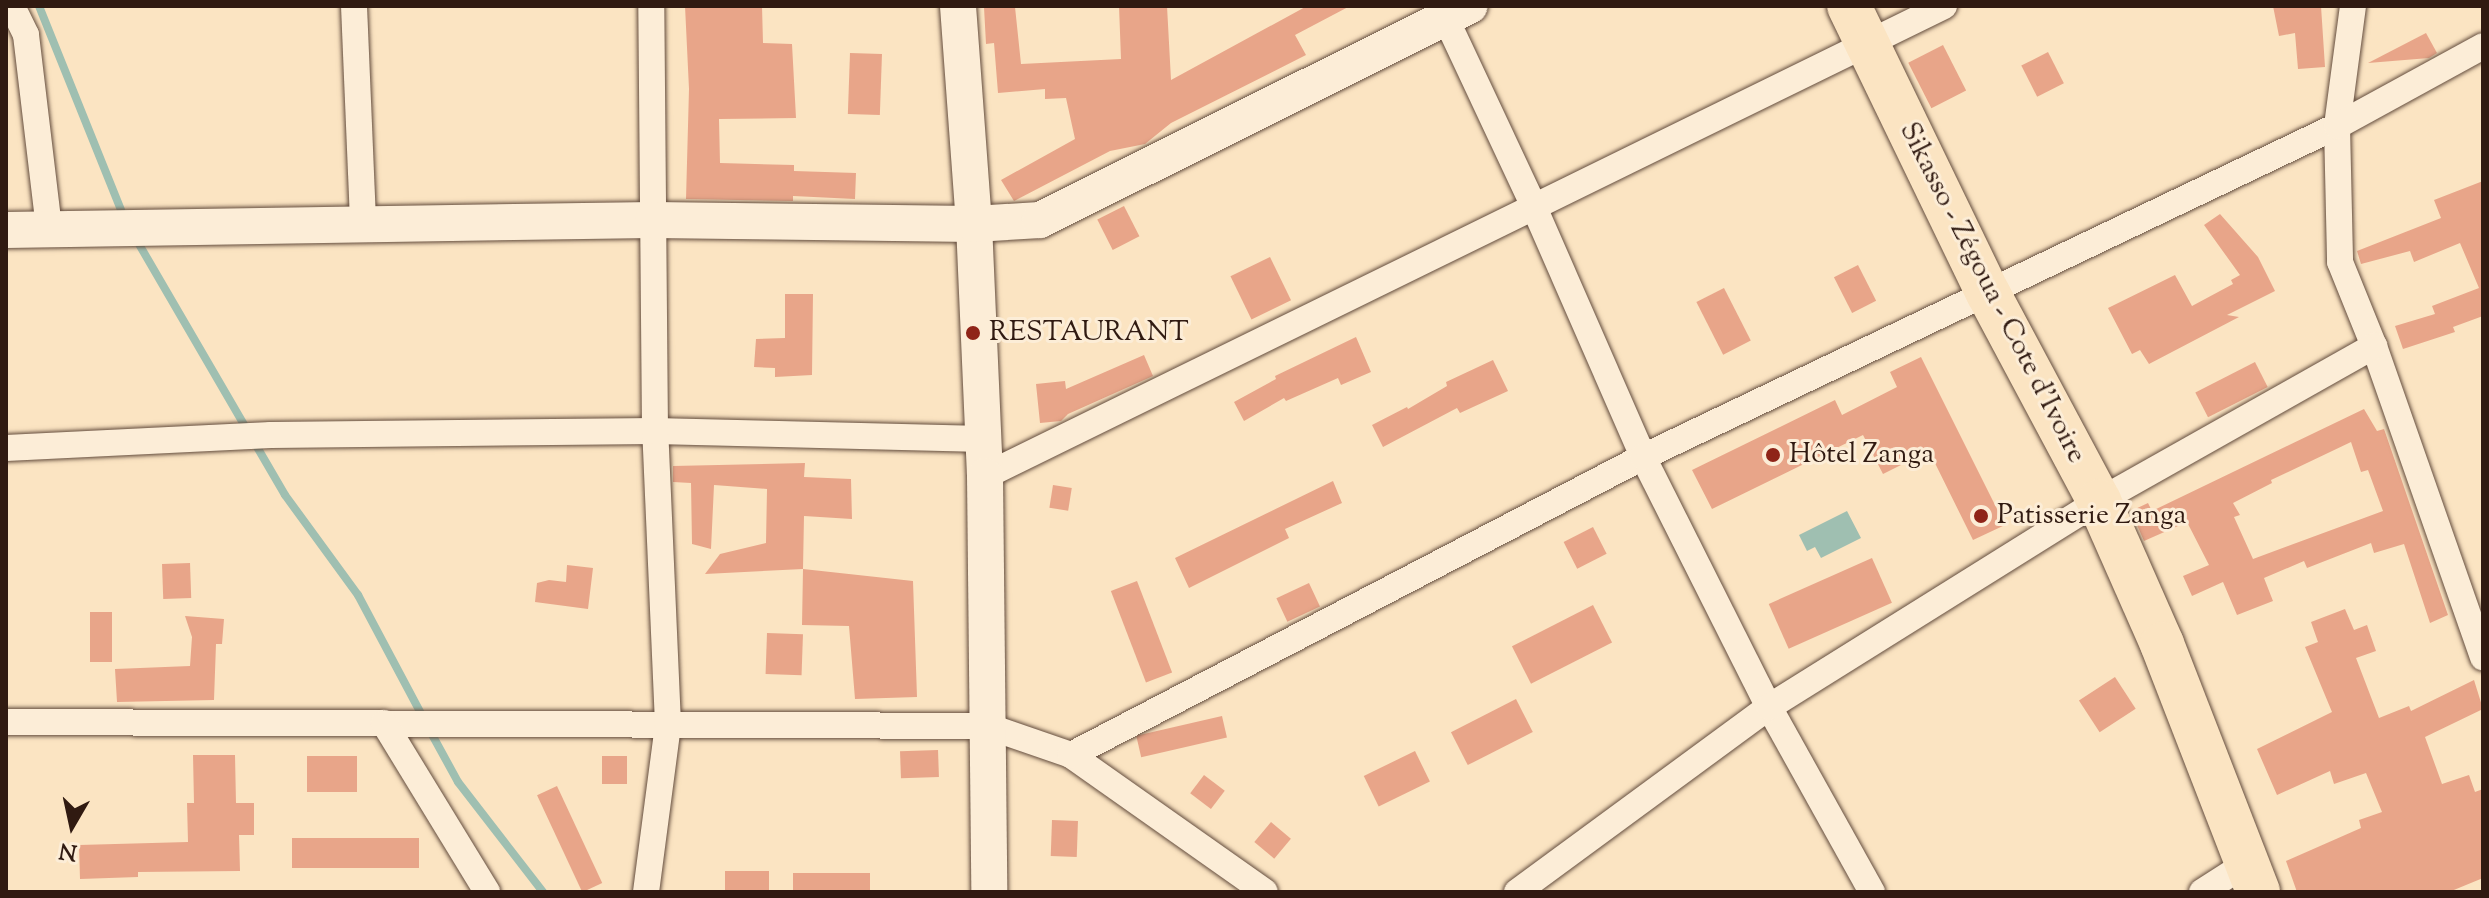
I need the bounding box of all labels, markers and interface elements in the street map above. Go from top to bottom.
street label: Sikasso - Zégoua - Cote d'Ivoire [1891,117,2093,469]
place label: RESTAURANT [989,316,1189,350]
marker: RESTAURANT [964,324,982,342]
place label: Hôtel Zanga [1789,438,1934,472]
marker: Hôtel Zanga [1764,446,1782,464]
place label: Patisserie Zanga [1997,499,2186,533]
marker: Patisserie Zanga [1972,507,1990,525]
north arrow [32,786,112,866]
text: N [57,833,79,867]

